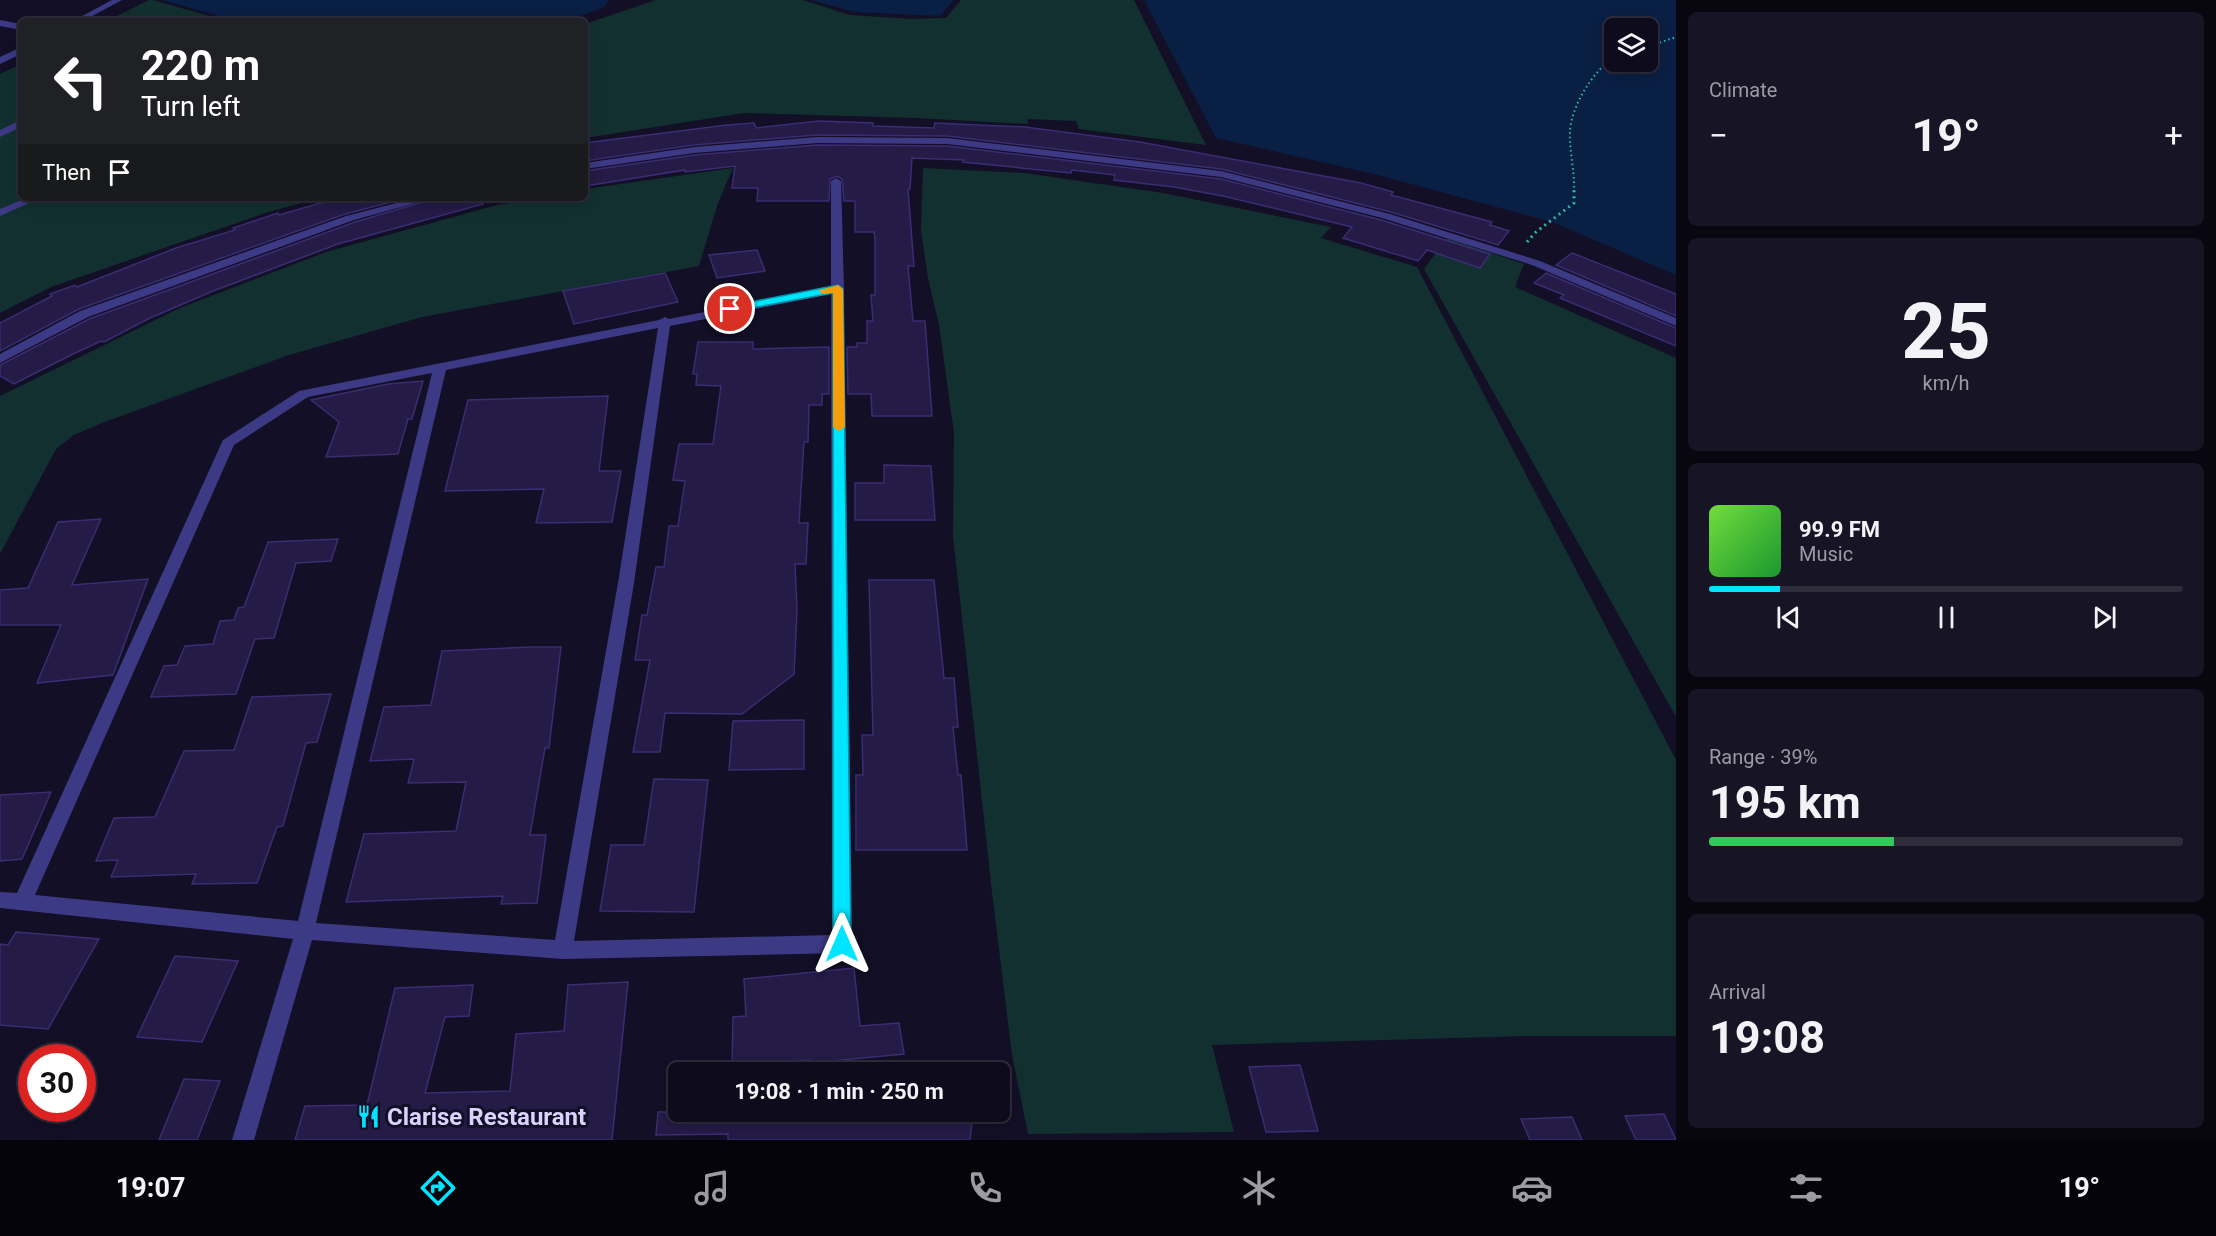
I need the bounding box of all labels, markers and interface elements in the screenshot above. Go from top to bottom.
map controls [1604,18,1658,72]
button: layers [1604,18,1658,72]
text: 220 m [141,41,260,90]
icon: left [42,42,120,120]
text: Climate [1709,78,1777,102]
text: Turn left [141,91,241,123]
text: 19° [1911,109,1981,162]
text: − [1709,116,1728,155]
text: + [2164,116,2183,155]
icon: arrive [103,156,136,189]
text: Then [42,160,91,185]
pin [704,283,755,334]
text: 25 [1901,286,1991,377]
icon: arrive [713,292,746,325]
text: km/h [1923,371,1969,395]
text: 99.9 FM [1799,517,1880,542]
text: Music [1799,542,1853,566]
icon: previous [1772,601,1805,634]
icon: pause [1930,601,1963,634]
icon: next [2088,601,2121,634]
text: Range · 39% [1709,745,1817,769]
text: 195 km [1709,776,1861,829]
position arrow [810,912,874,976]
text: Arrival [1709,980,1766,1004]
text: 19:08 [1709,1011,1825,1064]
speed limit sign: 30 [18,1044,96,1122]
text: 19:08 · 1 min · 250 m [734,1079,944,1104]
place label: Clarise Restaurant [387,1103,586,1131]
restaurant icon: Clarise Restaurant [356,1104,382,1130]
icon: directions [417,1167,459,1209]
icon: music [691,1167,733,1209]
icon: phone [964,1167,1006,1209]
icon: climate [1238,1167,1280,1209]
icon: car [1511,1167,1553,1209]
icon: filters [1785,1167,1827,1209]
text: 19:07 [116,1172,185,1204]
text: 19° [2059,1172,2100,1204]

